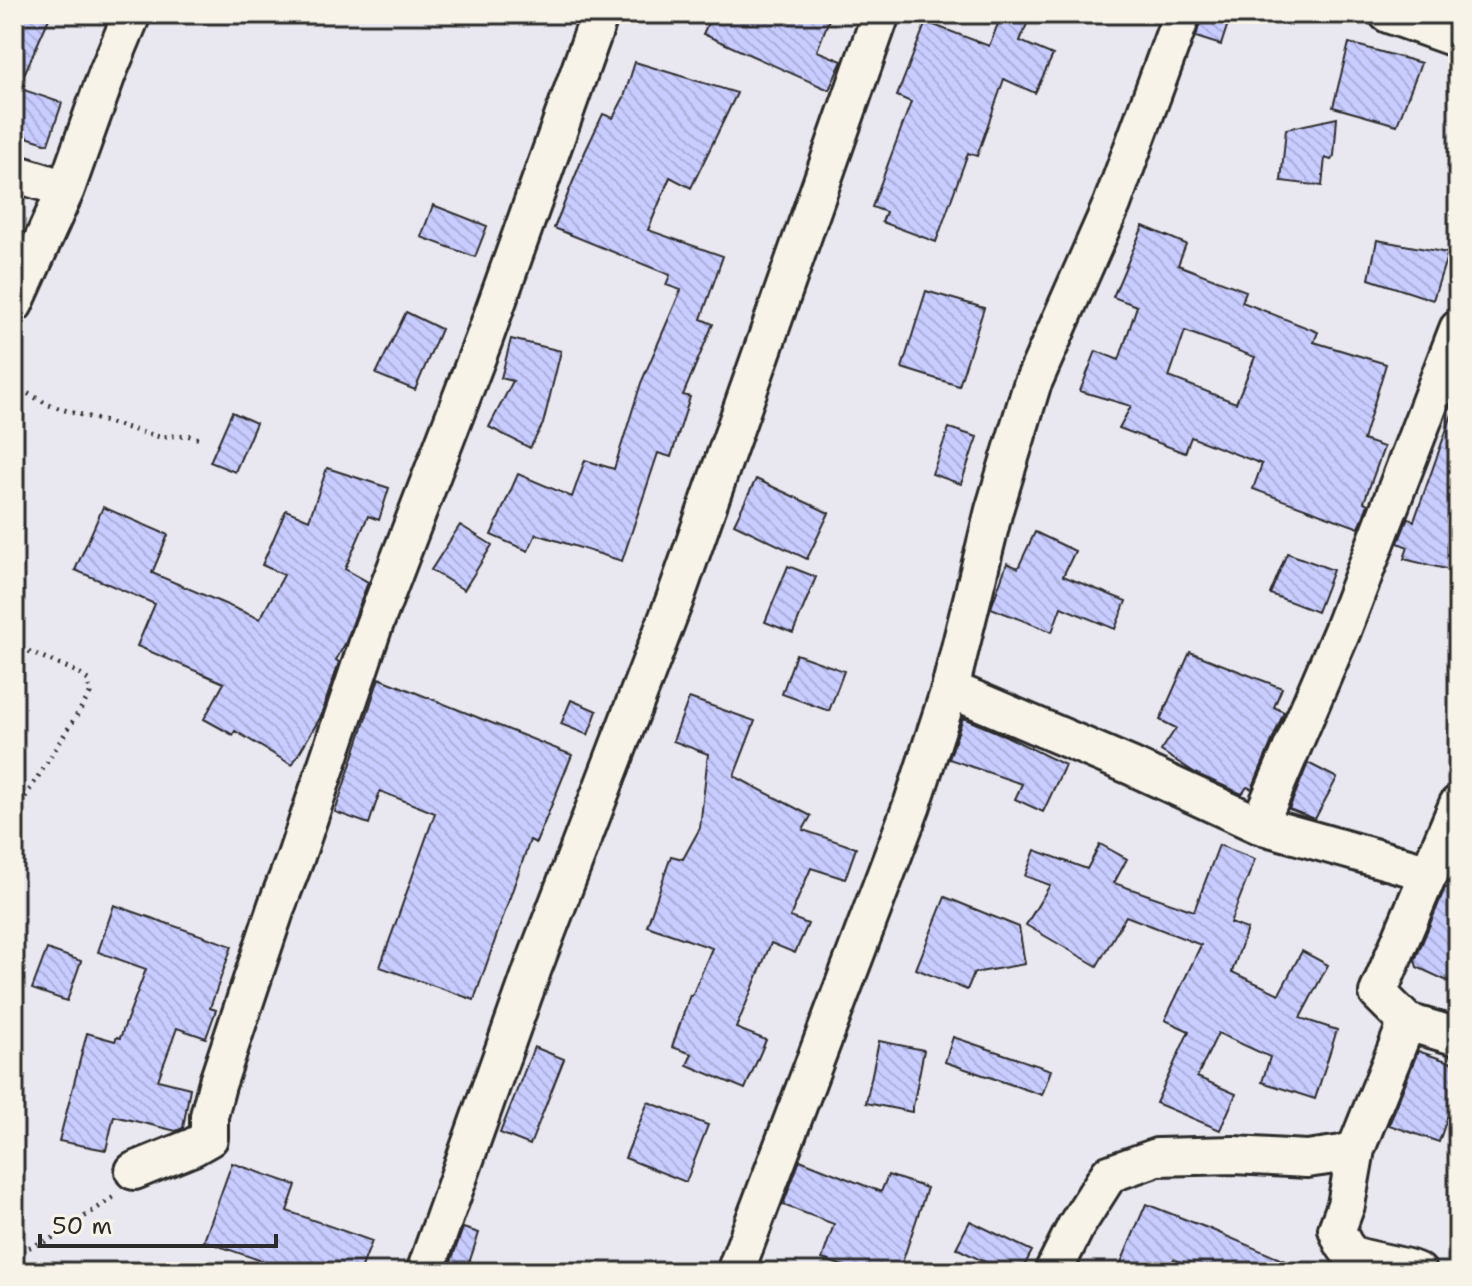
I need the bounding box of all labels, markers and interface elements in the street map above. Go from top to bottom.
scale bar [40,1198,276,1248]
text: 50 m [52,1210,112,1242]

